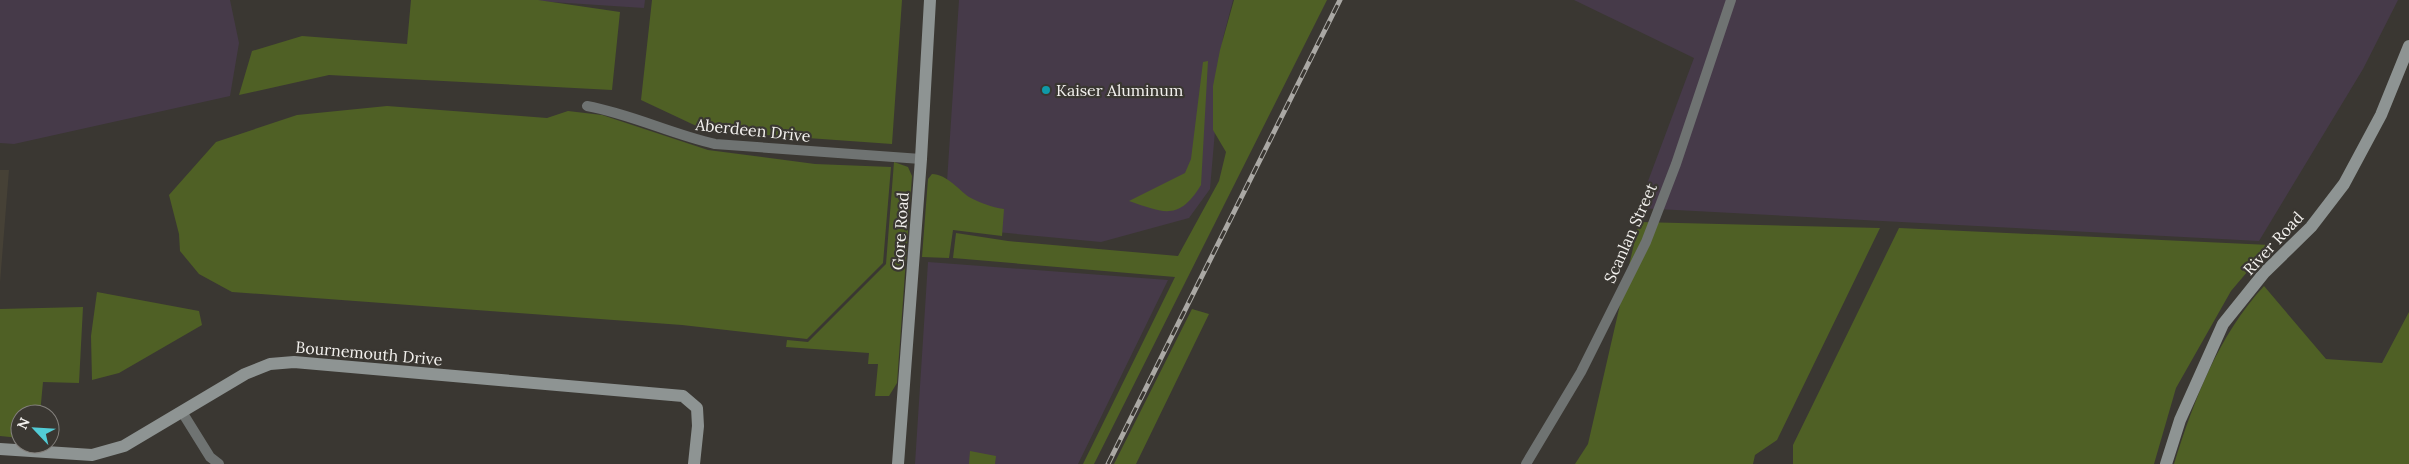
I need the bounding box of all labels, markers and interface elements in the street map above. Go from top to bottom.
place label: Kaiser Aluminum [1056,80,1183,100]
marker: Kaiser Aluminum [1040,84,1052,96]
street label: Aberdeen Drive [693,114,812,146]
street label: Scanlan Street [1599,179,1661,286]
street label: Gore Road [887,191,913,271]
street label: River Road [2239,207,2308,279]
street label: Bournemouth Drive [295,337,444,369]
north arrow [10,404,60,454]
text: N [13,415,34,432]

